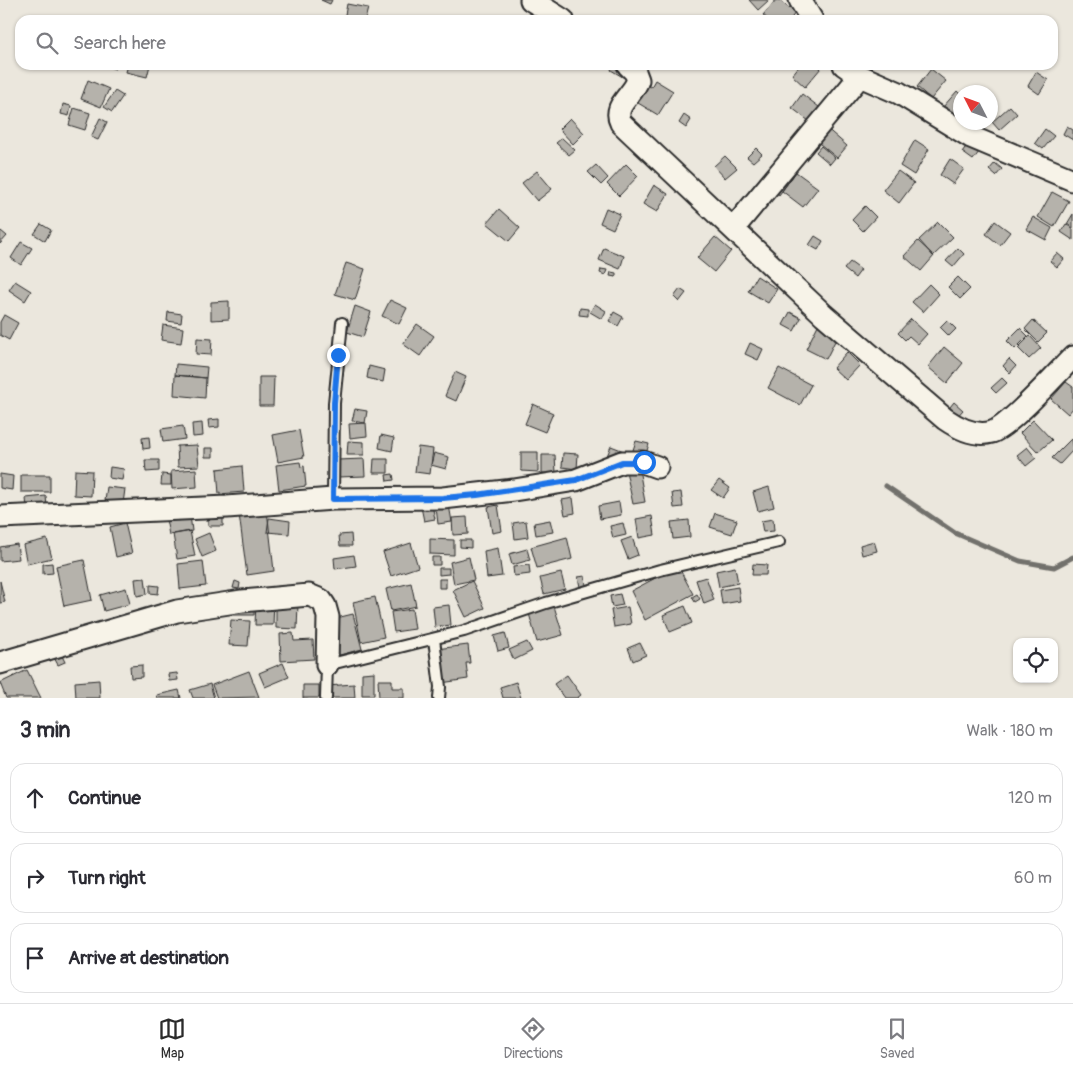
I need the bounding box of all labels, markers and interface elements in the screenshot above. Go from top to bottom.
search box [15,15,1058,70]
icon: search [33,29,61,57]
text: Search here [73,31,166,55]
north arrow [953,85,998,130]
route end [327,344,350,367]
route start [633,451,656,474]
map controls [1013,638,1058,683]
button: locate [1013,638,1058,683]
text: 3 min [20,717,70,744]
text: Walk · 180 m [966,721,1053,741]
icon: ahead [21,784,49,812]
text: Continue [68,786,141,810]
text: 120 m [1008,788,1052,808]
icon: right [21,864,49,892]
text: Turn right [68,866,146,890]
text: 60 m [1014,868,1052,888]
icon: arrive [21,944,49,972]
text: Arrive at destination [68,946,229,970]
tab: Map [158,1015,186,1062]
tab: Directions [503,1015,563,1062]
tab: Saved [880,1015,915,1062]

